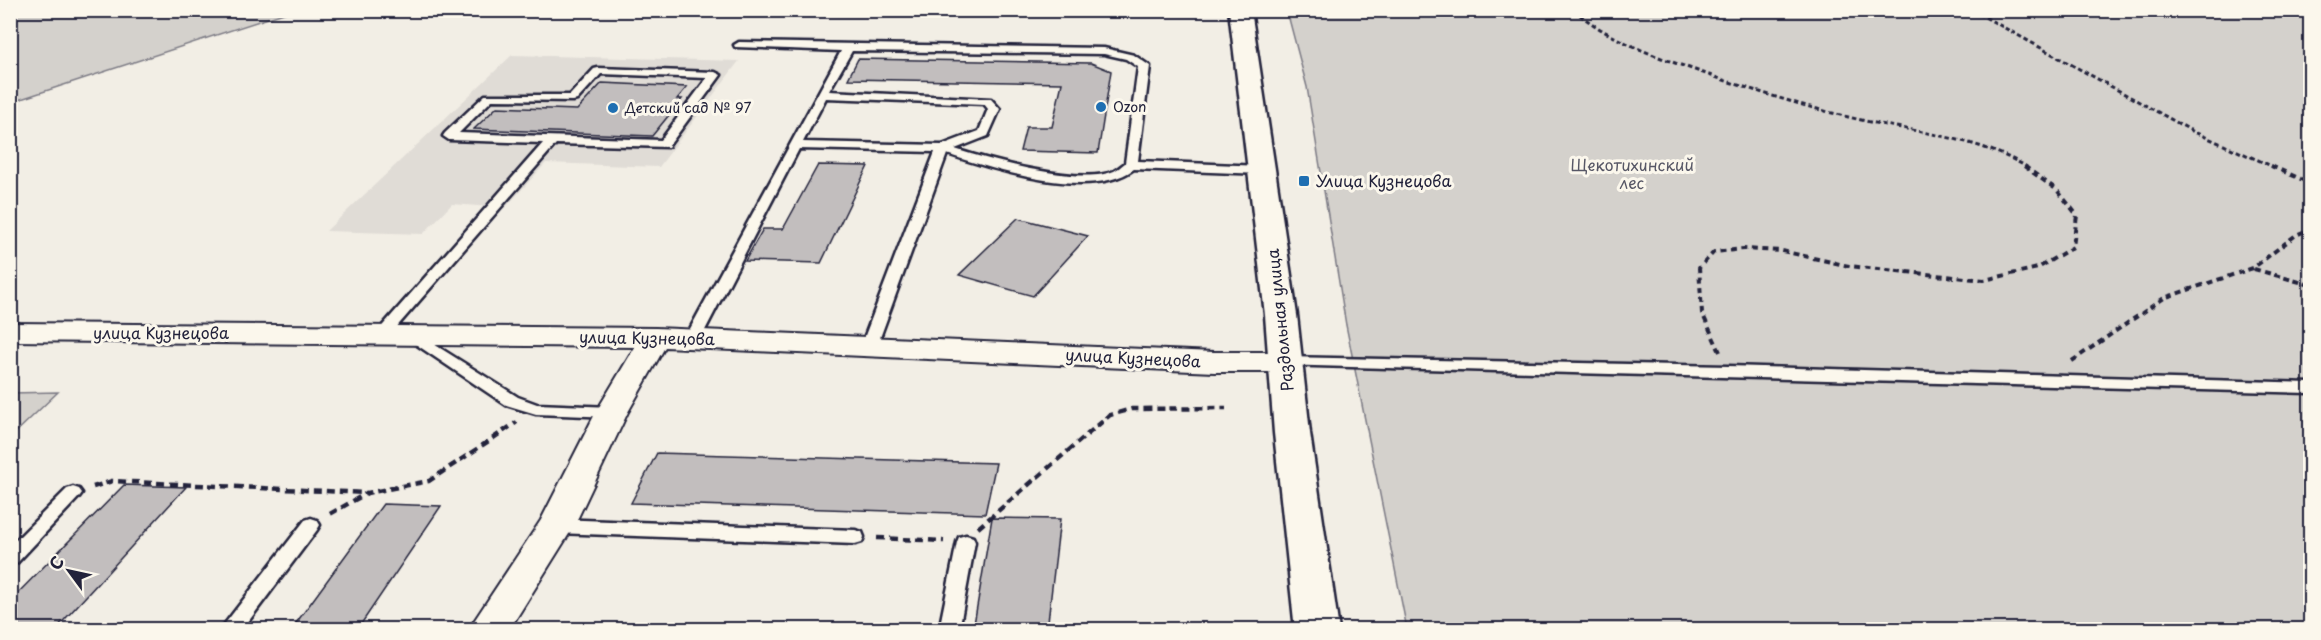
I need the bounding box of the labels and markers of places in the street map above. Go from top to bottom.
place label: Ozon [1113,96,1146,117]
place label: Детский сад № 97 [624,97,751,118]
marker: Ozon [1094,100,1108,114]
marker: Детский сад № 97 [606,101,620,115]
place label: Улица Кузнецова [1316,168,1452,192]
marker: Улица Кузнецова [1297,174,1311,188]

